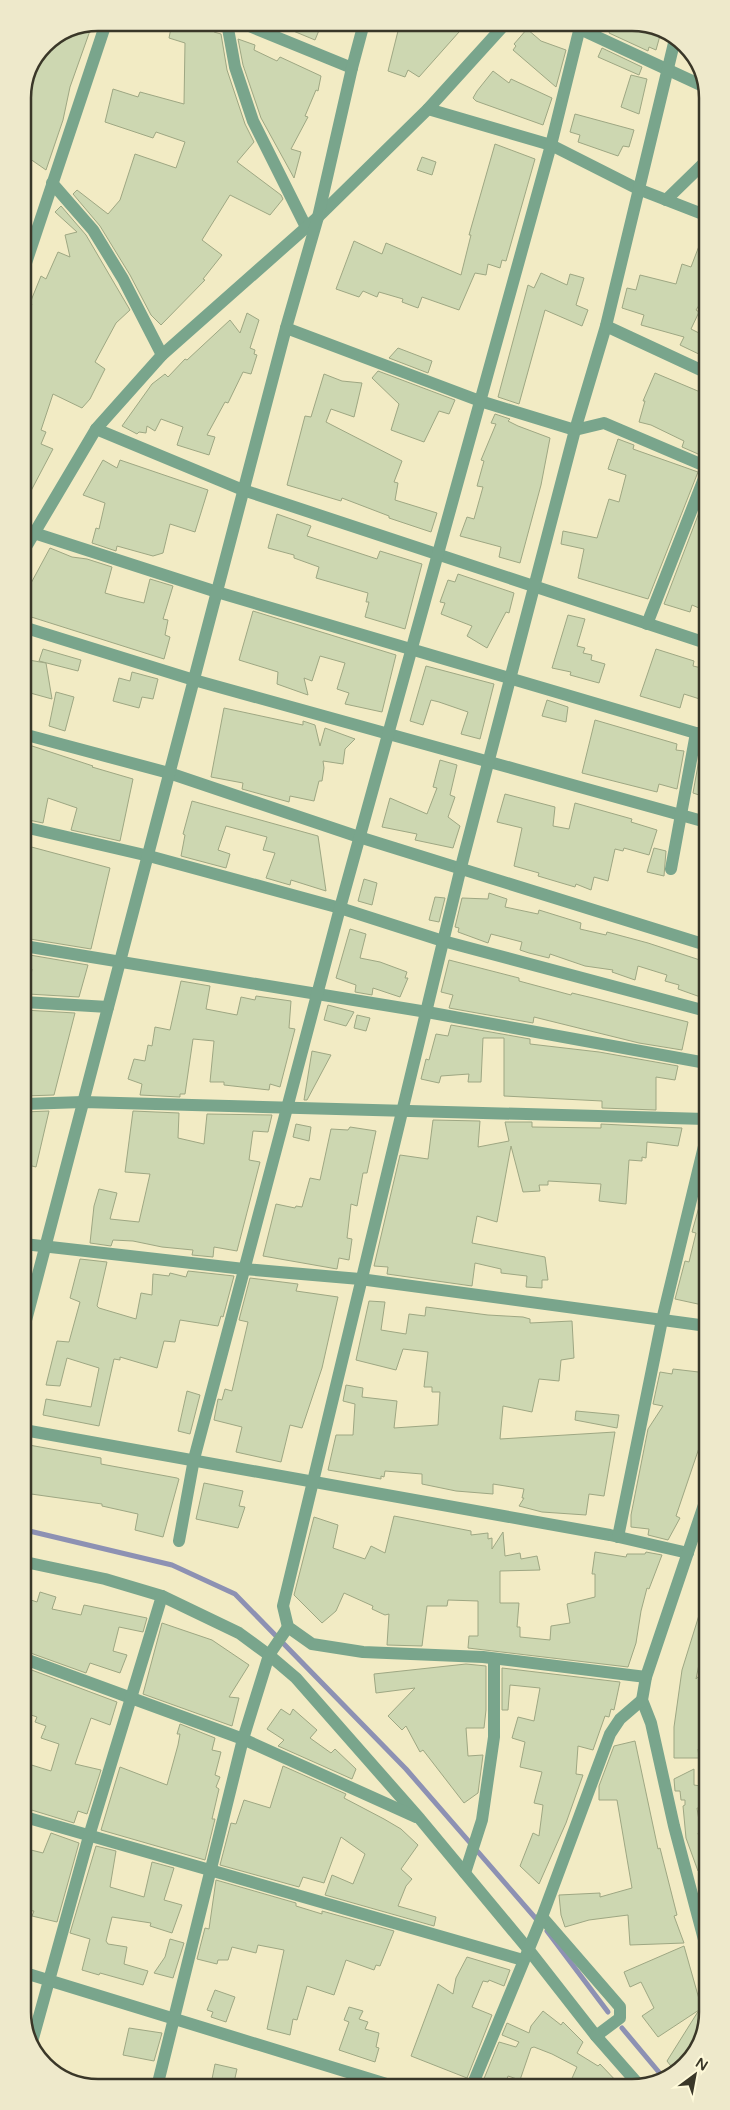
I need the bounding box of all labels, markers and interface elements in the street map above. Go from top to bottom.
north arrow [670,2050,720,2100]
text: N [692,2054,711,2075]

